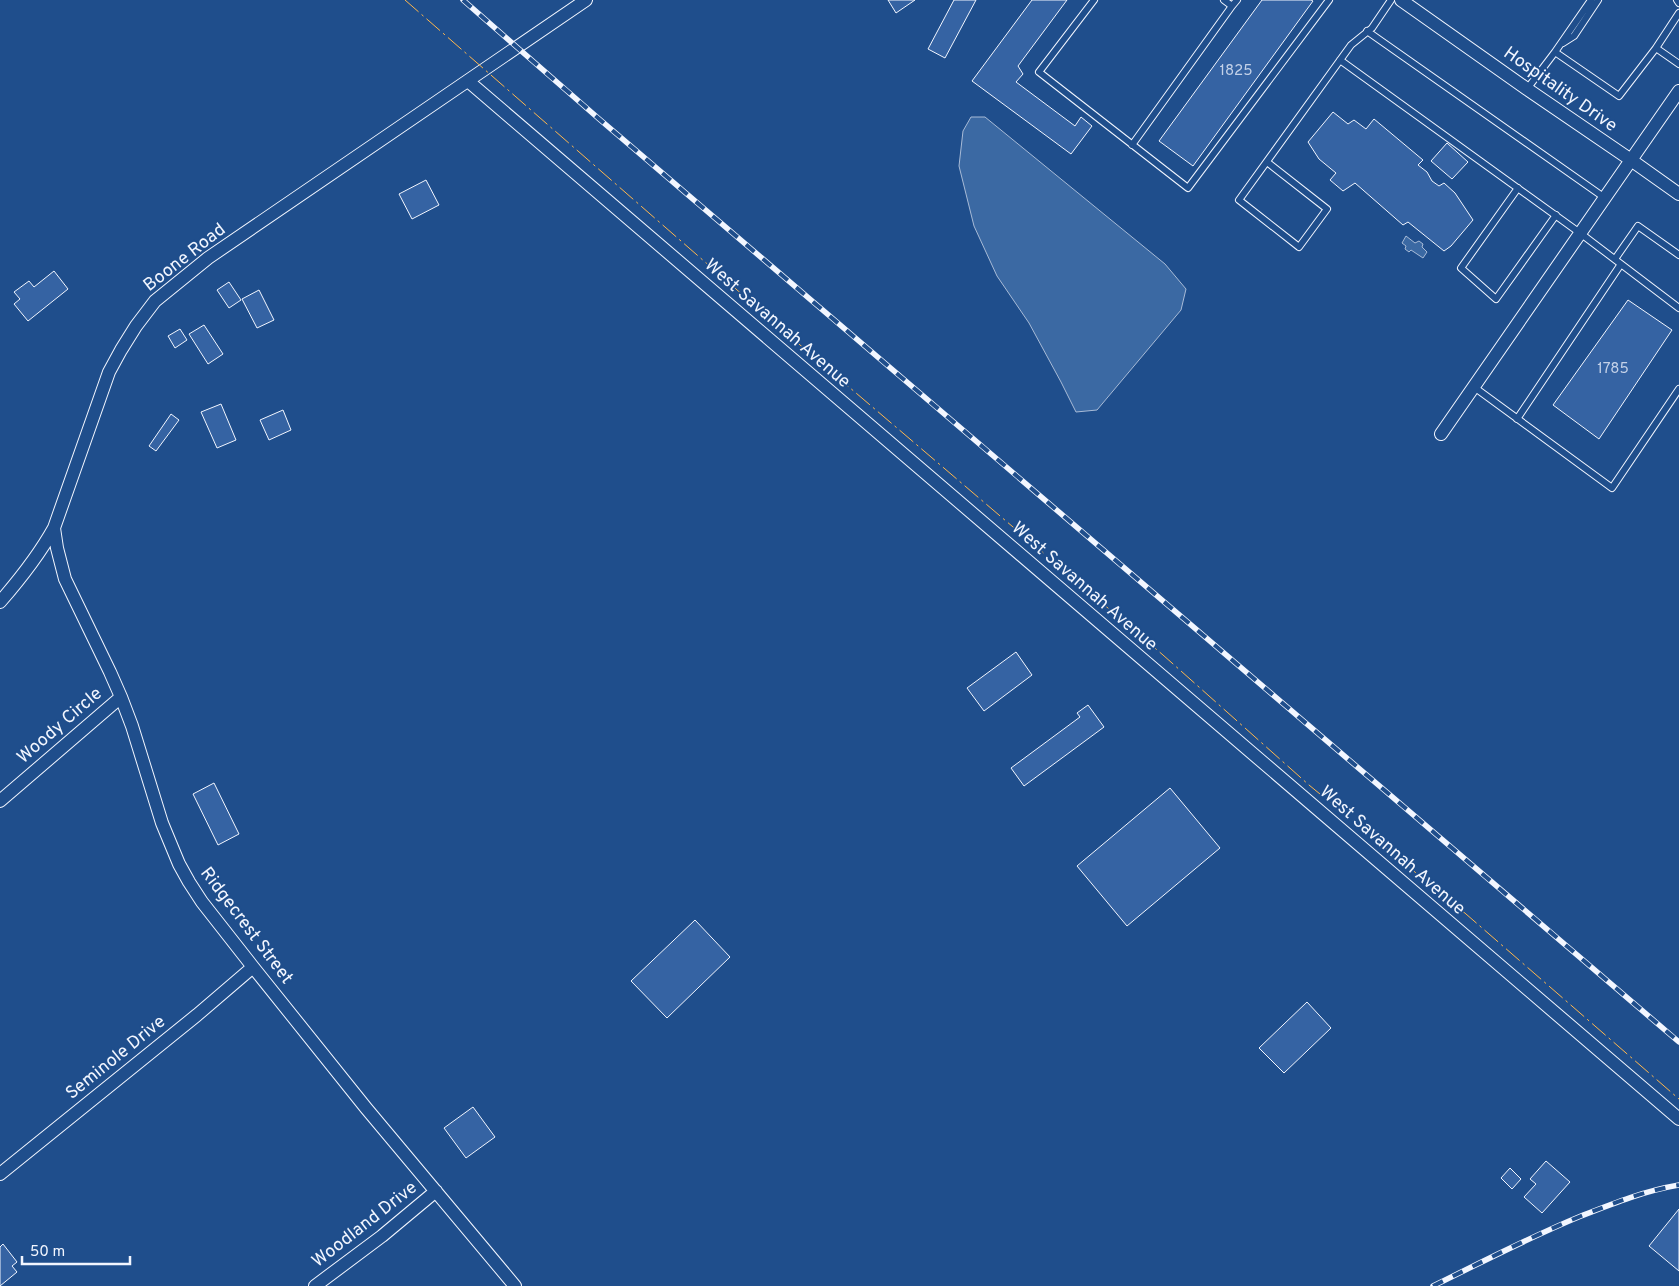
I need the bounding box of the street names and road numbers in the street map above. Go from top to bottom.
street label: Hospitality Drive [1499,42,1621,138]
street label: Boone Road [139,219,231,297]
street label: West Savannah Avenue [699,254,855,394]
street label: West Savannah Avenue [1006,517,1162,657]
street label: Woody Circle [13,683,107,769]
street label: West Savannah Avenue [1314,781,1470,921]
street label: Ridgecrest Street [194,863,298,989]
street label: Seminole Drive [61,1011,171,1105]
street label: Woodland Drive [308,1177,422,1273]

